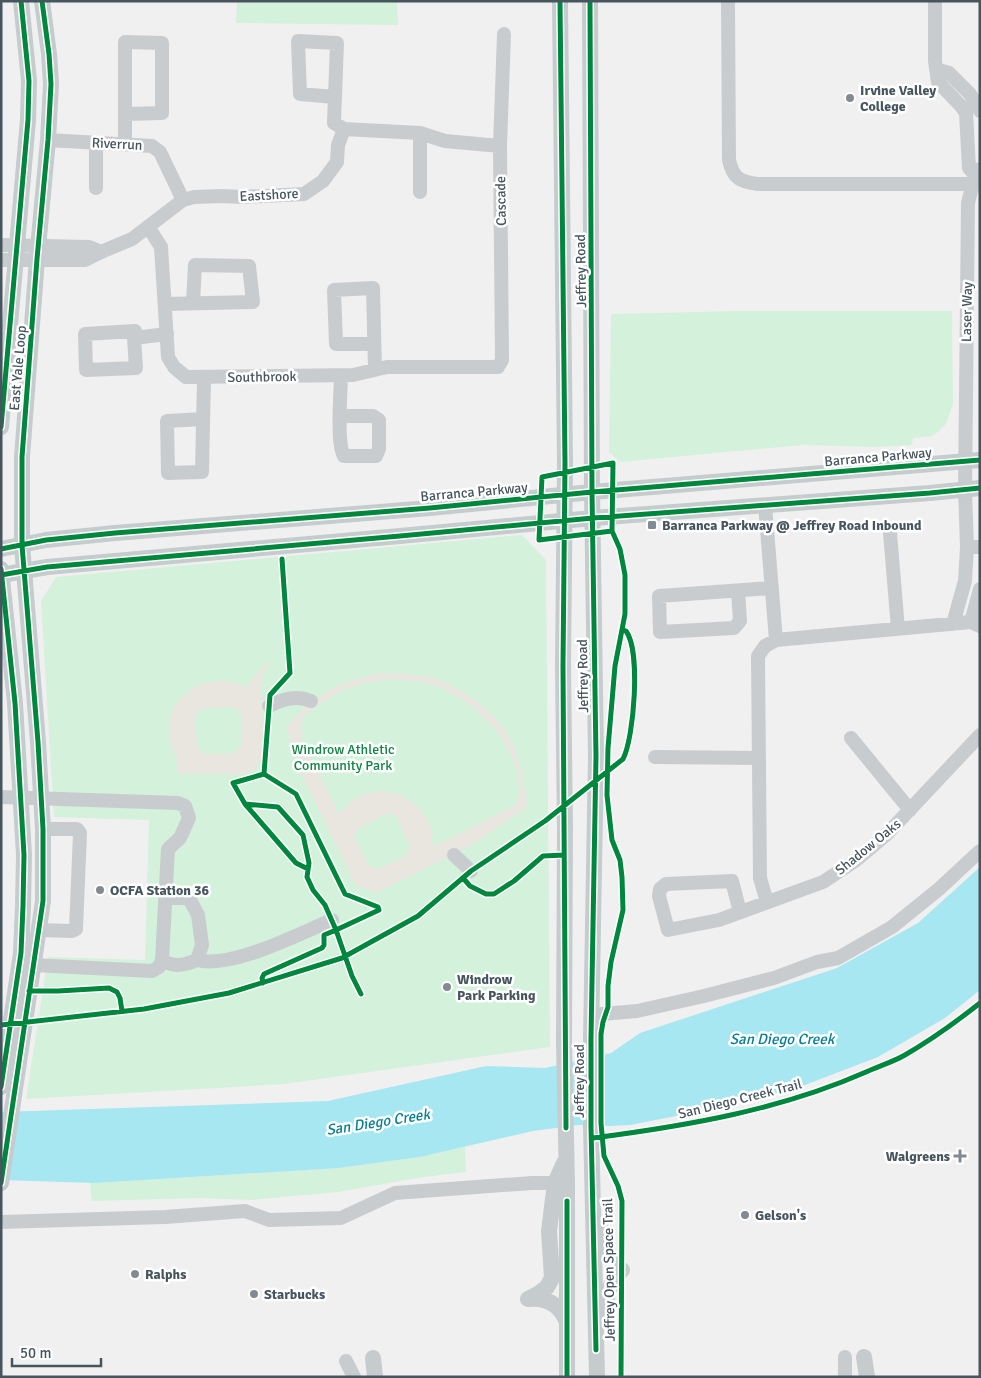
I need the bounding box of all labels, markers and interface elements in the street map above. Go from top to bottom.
place label: Irvine Valley College [860,82,936,115]
marker: Irvine Valley College [844,92,856,104]
street label: Riverrun [91,134,143,154]
street label: Cascade [492,176,510,226]
street label: Eastshore [239,185,299,205]
street label: Jeffrey Road [572,234,590,308]
street label: Laser Way [958,281,976,342]
street label: East Yale Loop [6,325,30,411]
street label: Southbrook [227,368,297,386]
street label: Barranca Parkway [824,444,933,470]
street label: Barranca Parkway [420,479,529,505]
place label: Barranca Parkway @ Jeffrey Road Inbound [662,517,922,534]
marker: Barranca Parkway @ Jeffrey Road Inbound [646,519,658,531]
street label: Jeffrey Road [574,639,592,713]
park label: Windrow Athletic Community Park [291,741,395,774]
street label: Shadow Oaks [832,815,904,879]
place label: OCFA Station 36 [110,882,210,899]
marker: OCFA Station 36 [94,884,106,896]
place label: Windrow Park Parking [457,971,536,1004]
marker: Windrow Park Parking [441,981,453,993]
water label: San Diego Creek [730,1030,836,1048]
street label: Jeffrey Road [571,1044,588,1118]
street label: San Diego Creek Trail [676,1075,804,1123]
water label: San Diego Creek [325,1105,433,1139]
place label: Walgreens [886,1148,950,1165]
marker: Walgreens [954,1150,966,1162]
street label: Jeffrey Open Space Trail [599,1198,619,1342]
place label: Gelson's [755,1207,806,1224]
marker: Gelson's [739,1209,751,1221]
place label: Ralphs [145,1266,186,1283]
marker: Ralphs [129,1268,141,1280]
place label: Starbucks [264,1286,325,1303]
marker: Starbucks [248,1288,260,1300]
scale bar [12,1336,101,1368]
text: 50 m [20,1344,51,1362]

